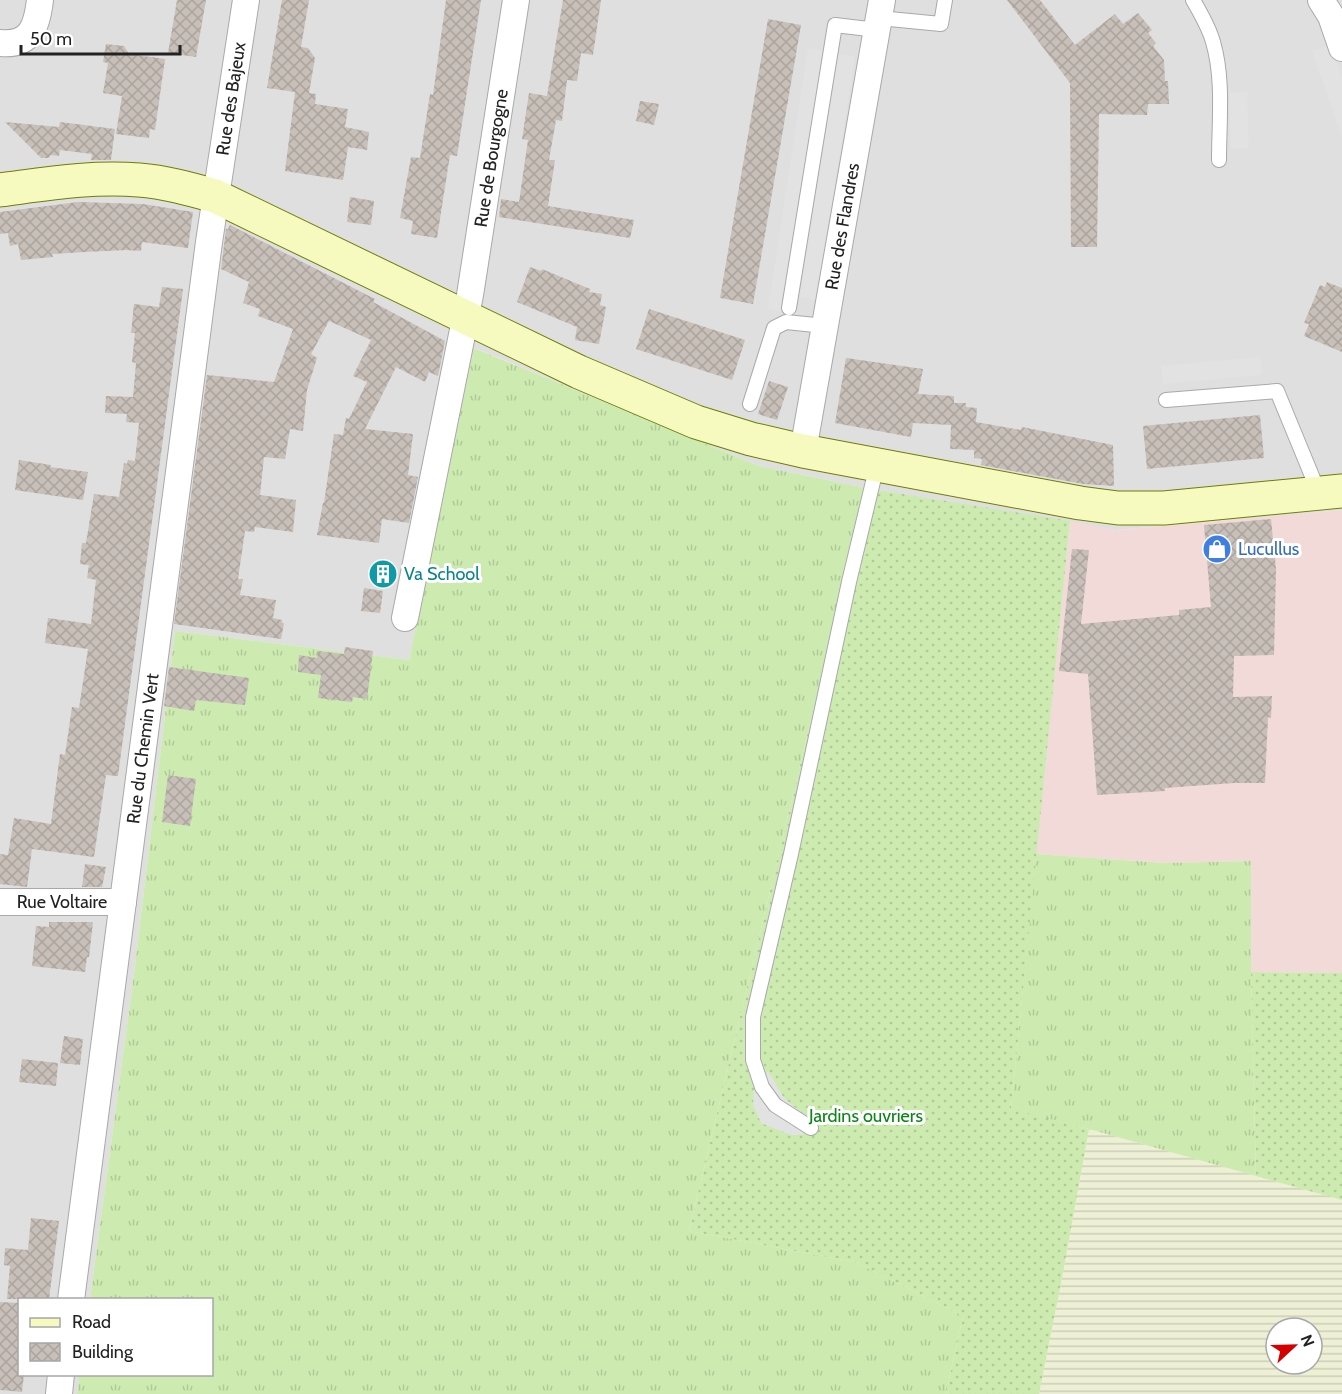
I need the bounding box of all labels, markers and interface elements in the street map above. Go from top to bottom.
scale bar [21,18,180,56]
text: 50 m [30,28,72,50]
street label: Rue des Bajeux [211,40,251,157]
street label: Rue de Bourgogne [470,88,513,229]
street label: Rue des Flandres [820,161,864,292]
shop icon: Lucullus [1201,533,1233,565]
place label: Lucullus [1238,538,1299,560]
building icon: Va School [367,558,399,590]
place label: Va School [404,563,480,585]
street label: Rue du Chemin Vert [122,672,164,825]
street label: Rue Voltaire [17,891,107,913]
park label: Jardins ouvriers [808,1105,923,1127]
legend [18,1298,213,1376]
text: Road [72,1311,111,1333]
north arrow [1264,1316,1324,1376]
text: N [1297,1332,1318,1349]
text: Building [72,1341,134,1363]

